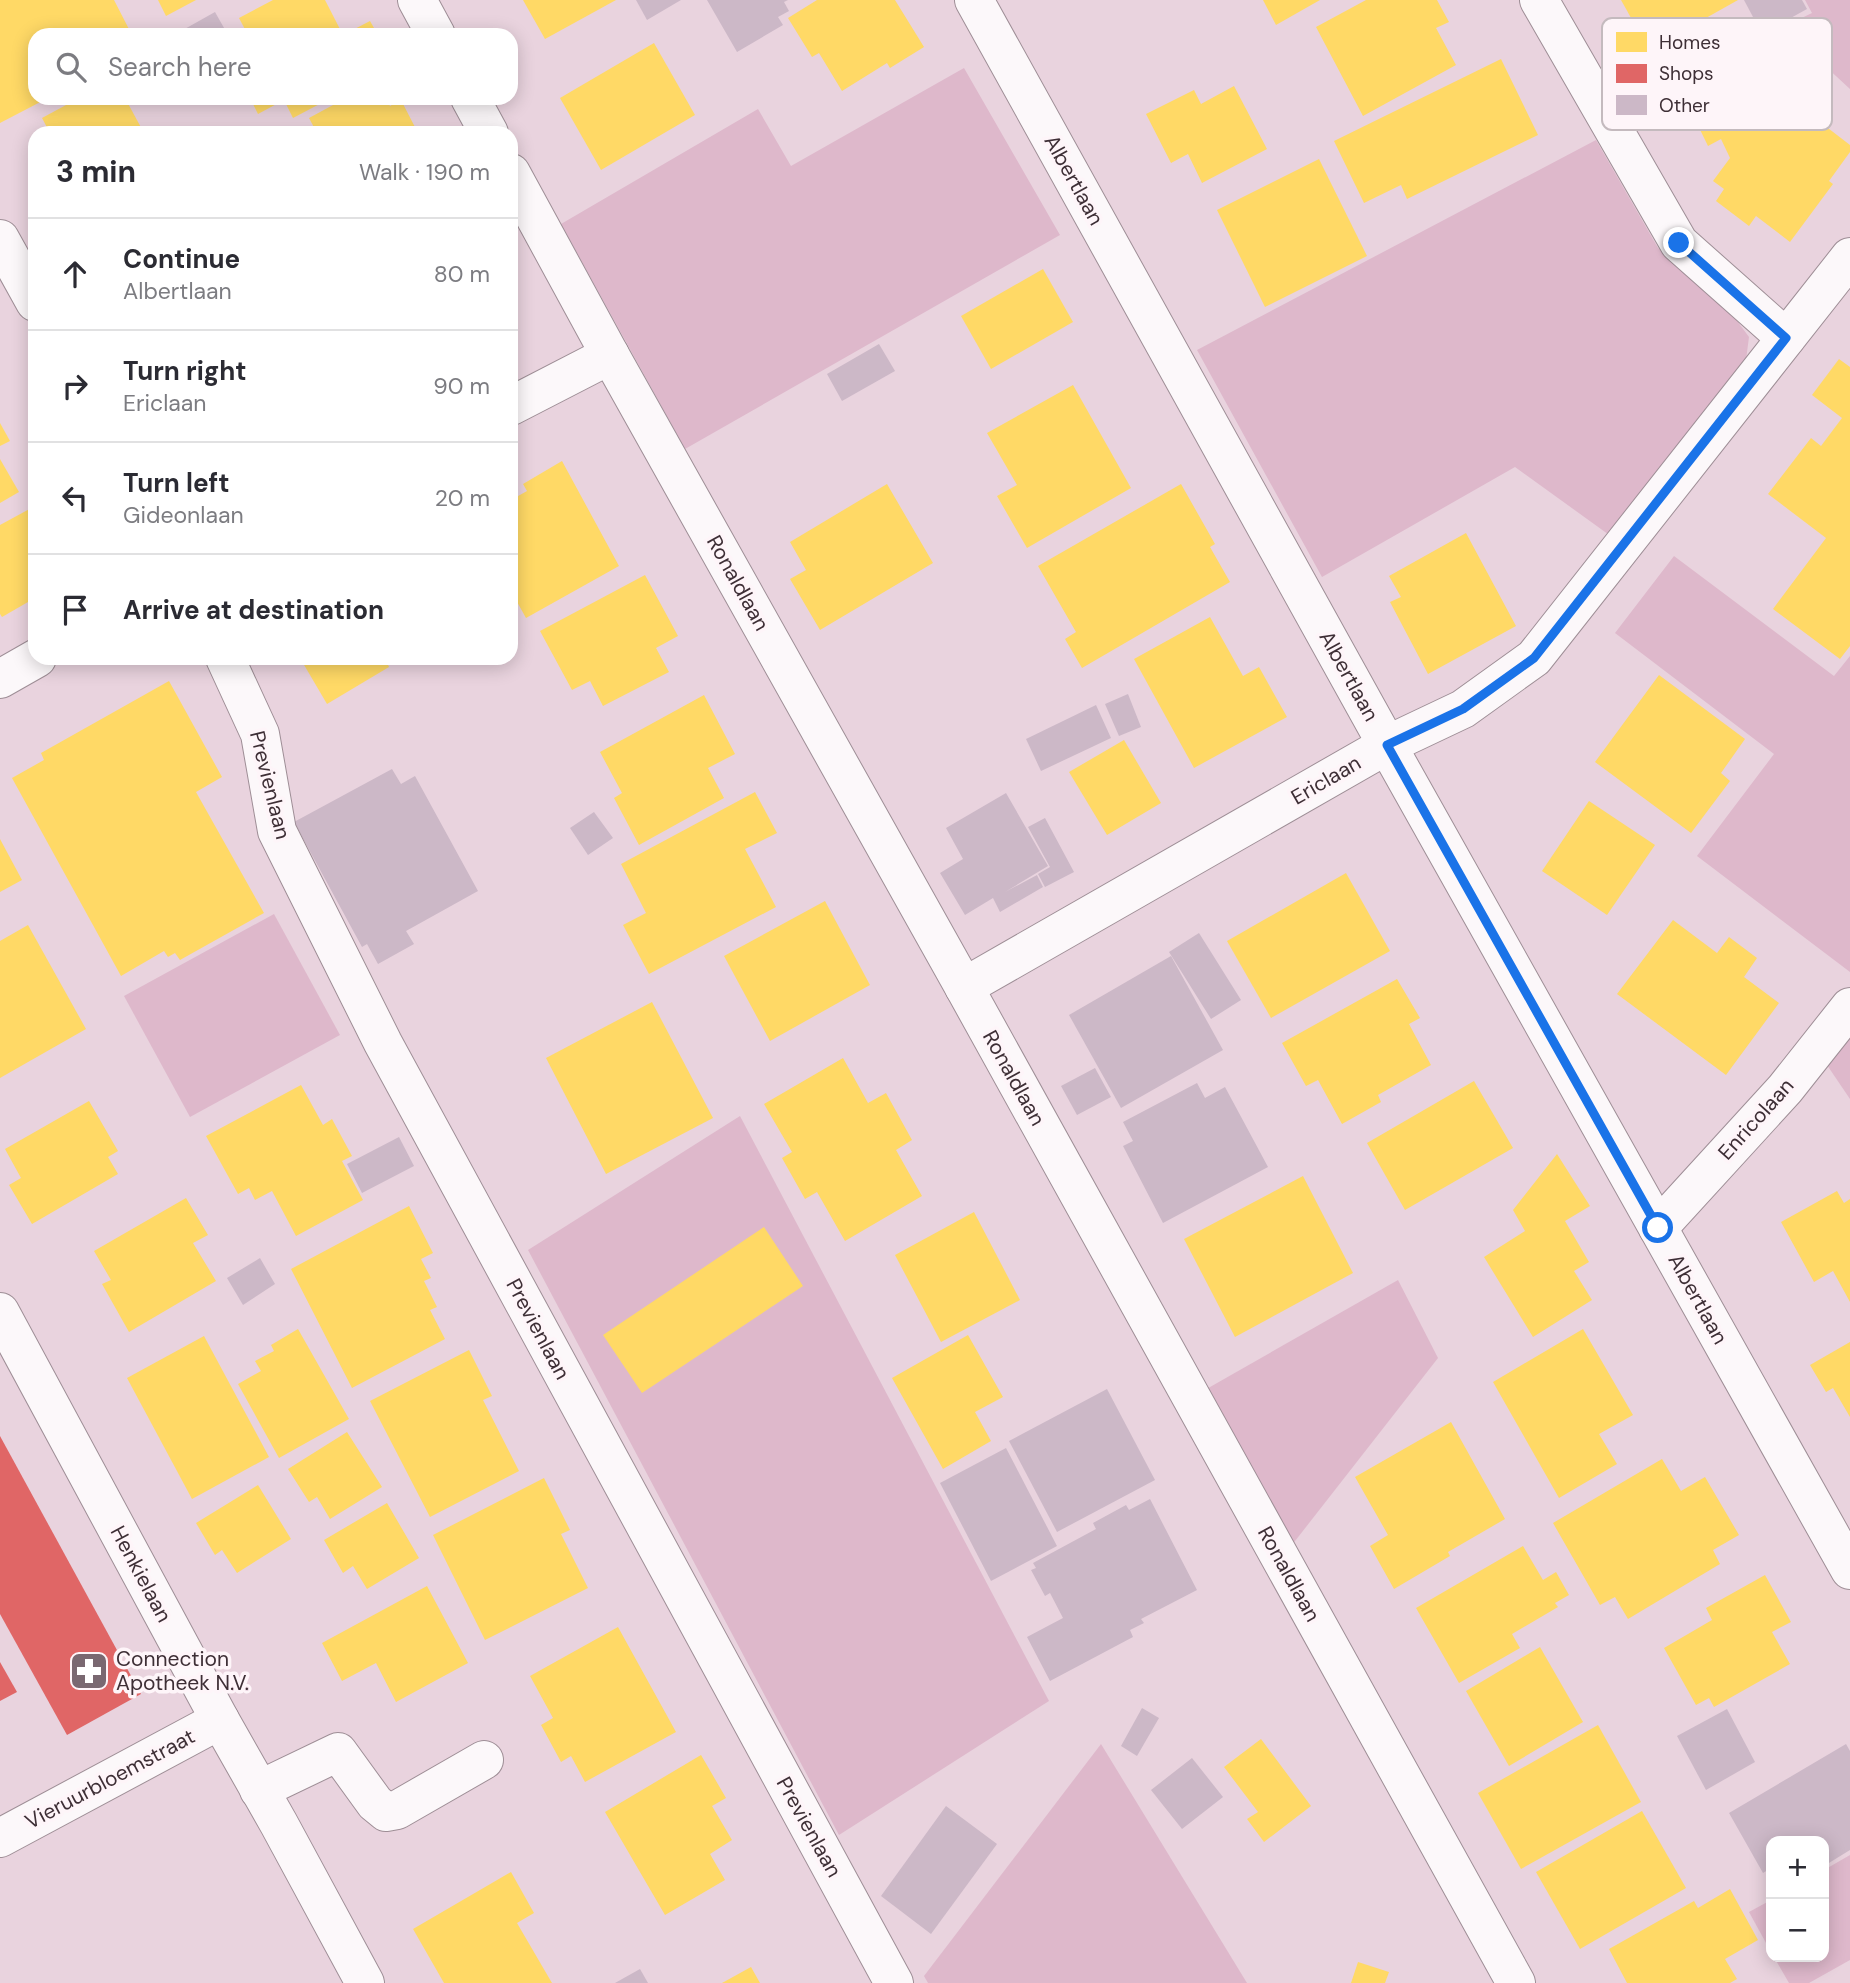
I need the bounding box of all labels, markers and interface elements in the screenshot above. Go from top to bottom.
legend [1602,18,1832,130]
search box [28,28,518,105]
text: Homes [1659,30,1720,55]
icon: search [52,48,90,86]
text: Search here [108,50,251,84]
text: Shops [1659,61,1714,86]
text: Other [1659,93,1710,118]
street label: Albertlaan [1038,130,1110,230]
text: 3 min [56,152,136,191]
text: Walk · 190 m [359,157,490,187]
route end [1663,227,1694,258]
text: Continue [123,242,240,276]
icon: ahead [56,255,94,293]
text: 80 m [434,259,490,289]
text: Albertlaan [123,276,232,306]
text: Turn right [123,354,247,388]
icon: right [56,367,94,405]
text: 90 m [433,371,490,401]
text: Ericlaan [123,388,207,418]
text: Turn left [123,466,230,500]
icon: left [56,479,94,517]
text: 20 m [435,483,490,513]
text: Gideonlaan [123,500,244,530]
street label: Ronaldlaan [700,530,776,636]
icon: arrive [56,591,94,629]
text: Arrive at destination [123,593,384,627]
street label: Albertlaan [1313,626,1385,726]
street label: Previenlaan [243,728,297,842]
street label: Ericlaan [1286,749,1366,811]
street label: Ronaldlaan [976,1025,1052,1131]
street label: Enricolaan [1712,1072,1800,1166]
route start [1642,1212,1673,1243]
street label: Albertlaan [1662,1249,1734,1349]
street label: Previenlaan [500,1274,576,1384]
street label: Henkielaan [104,1521,178,1627]
street label: Ronaldlaan [1251,1521,1327,1627]
place label: Connection Apotheek N.V. [116,1645,249,1697]
pharmacy icon: Connection Apotheek N.V. [68,1650,110,1692]
street label: Vieruurbloemstraat [20,1722,200,1836]
street label: Previenlaan [770,1772,848,1882]
map controls [1766,1836,1829,1962]
button: + [1766,1836,1829,1899]
button: − [1766,1899,1829,1962]

